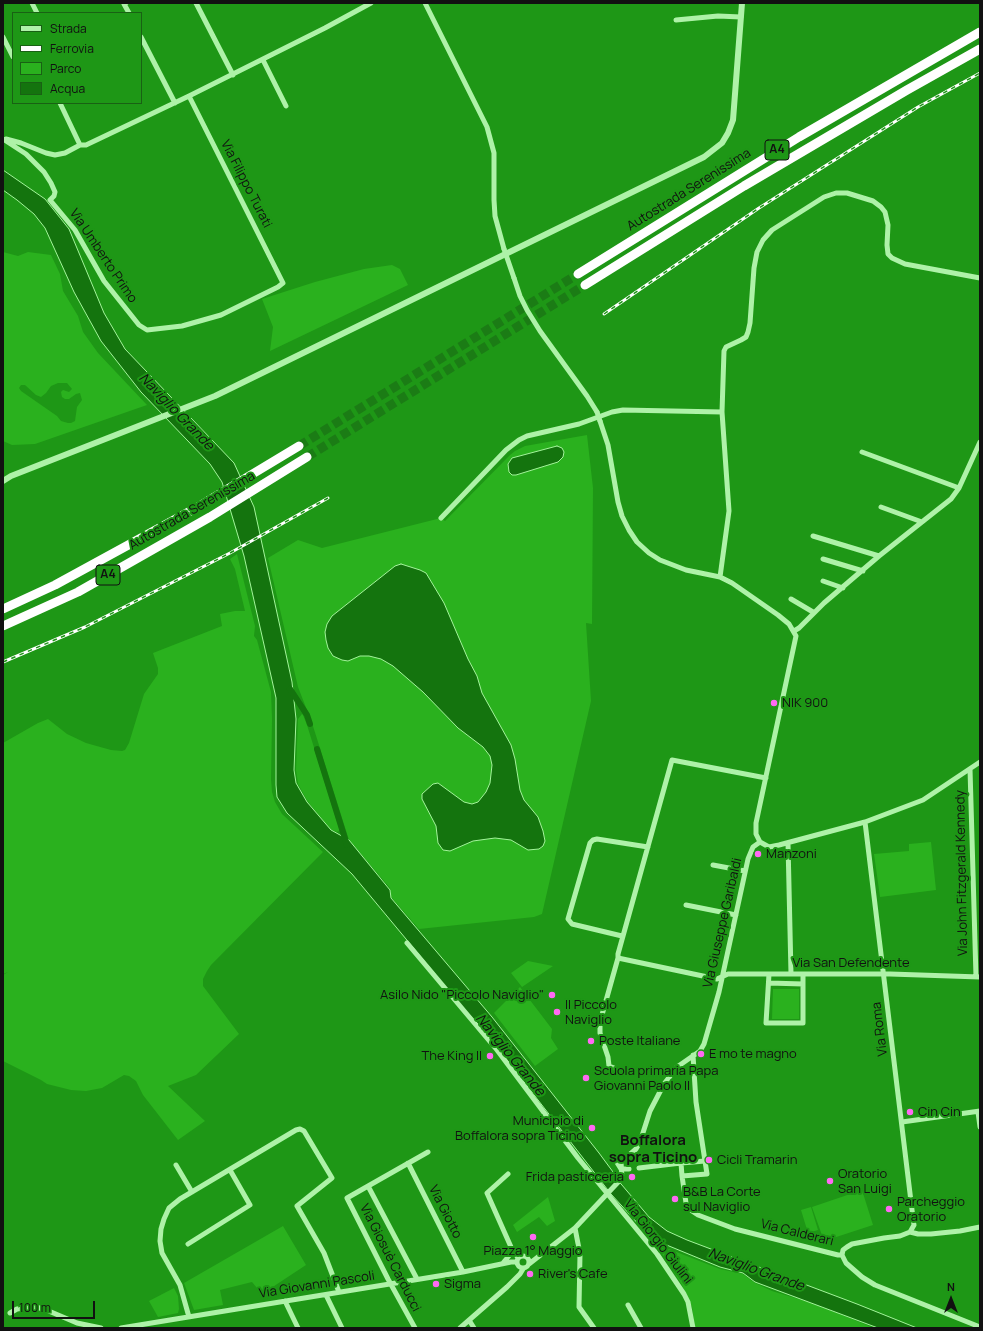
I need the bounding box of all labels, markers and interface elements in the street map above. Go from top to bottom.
legend [12,12,142,104]
text: Strada [50,20,87,37]
text: Ferrovia [50,40,94,57]
text: Parco [50,60,81,77]
text: Acqua [50,80,85,97]
street label: Via Filippo Turati [217,137,275,231]
road number: A4 [765,140,789,160]
street label: Autostrada Serenissima [624,145,754,235]
street label: Via Umberto Primo [66,206,140,306]
water label: Naviglio Grande [135,370,217,454]
street label: Autostrada Serenissima [126,468,258,554]
road number: A4 [96,565,120,585]
place label: NIK 900 [782,695,828,711]
marker: NIK 900 [769,698,779,708]
street label: Via John Fitzgerald Kennedy [953,790,971,956]
place label: Manzoni [766,846,817,862]
marker: Manzoni [753,849,763,859]
street label: Via Giuseppe Garibaldi [700,856,746,990]
street label: Via San Defendente [792,955,910,971]
place label: Asilo Nido "Piccolo Naviglio" [380,987,544,1003]
marker: Asilo Nido "Piccolo Naviglio" [547,990,557,1000]
place label: Il Piccolo Naviglio [565,997,617,1028]
street label: Via Roma [869,1001,891,1057]
marker: Il Piccolo Naviglio [552,1007,562,1017]
water label: Naviglio Grande [472,1011,548,1099]
place label: Poste Italiane [599,1033,680,1049]
marker: Poste Italiane [586,1036,596,1046]
place label: E mo te magno [709,1046,797,1062]
place label: The King II [421,1048,482,1064]
marker: E mo te magno [696,1049,706,1059]
marker: The King II [485,1051,495,1061]
place label: Scuola primaria Papa Giovanni Paolo II [594,1063,718,1094]
marker: Scuola primaria Papa Giovanni Paolo II [581,1073,591,1083]
place label: Cin Cin [918,1104,961,1120]
marker: Cin Cin [905,1107,915,1117]
place label: Municipio di Boffalora sopra Ticino [455,1113,584,1144]
marker: Municipio di Boffalora sopra Ticino [587,1123,597,1133]
district label: Boffalora sopra Ticino [609,1132,697,1167]
place label: Cicli Tramarin [717,1152,797,1168]
marker: Cicli Tramarin [704,1155,714,1165]
place label: Oratorio San Luigi [838,1166,892,1197]
place label: Frida pasticceria [526,1169,624,1185]
marker: Frida pasticceria [627,1172,637,1182]
marker: Oratorio San Luigi [825,1176,835,1186]
street label: Via Giotto [425,1183,465,1241]
place label: B&B La Corte sul Naviglio [683,1184,761,1215]
marker: B&B La Corte sul Naviglio [670,1194,680,1204]
place label: Parcheggio Oratorio [897,1194,965,1225]
street label: Via Giorgio Giulini [620,1197,696,1287]
street label: Via Giosuè Carducci [356,1202,424,1314]
marker: Parcheggio Oratorio [884,1204,894,1214]
street label: Via Calderari [759,1216,835,1250]
marker: Piazza 1° Maggio [528,1232,538,1242]
place label: Piazza 1° Maggio [483,1243,583,1259]
water label: Naviglio Grande [706,1245,806,1295]
place label: River's Cafe [538,1266,607,1282]
street label: Via Giovanni Pascoli [258,1268,376,1302]
marker: River's Cafe [525,1269,535,1279]
place label: Sigma [444,1276,481,1292]
marker: Sigma [431,1279,441,1289]
north arrow [931,1279,971,1319]
text: N [947,1279,955,1294]
scale bar [14,1293,97,1319]
text: 100 m [19,1299,51,1316]

